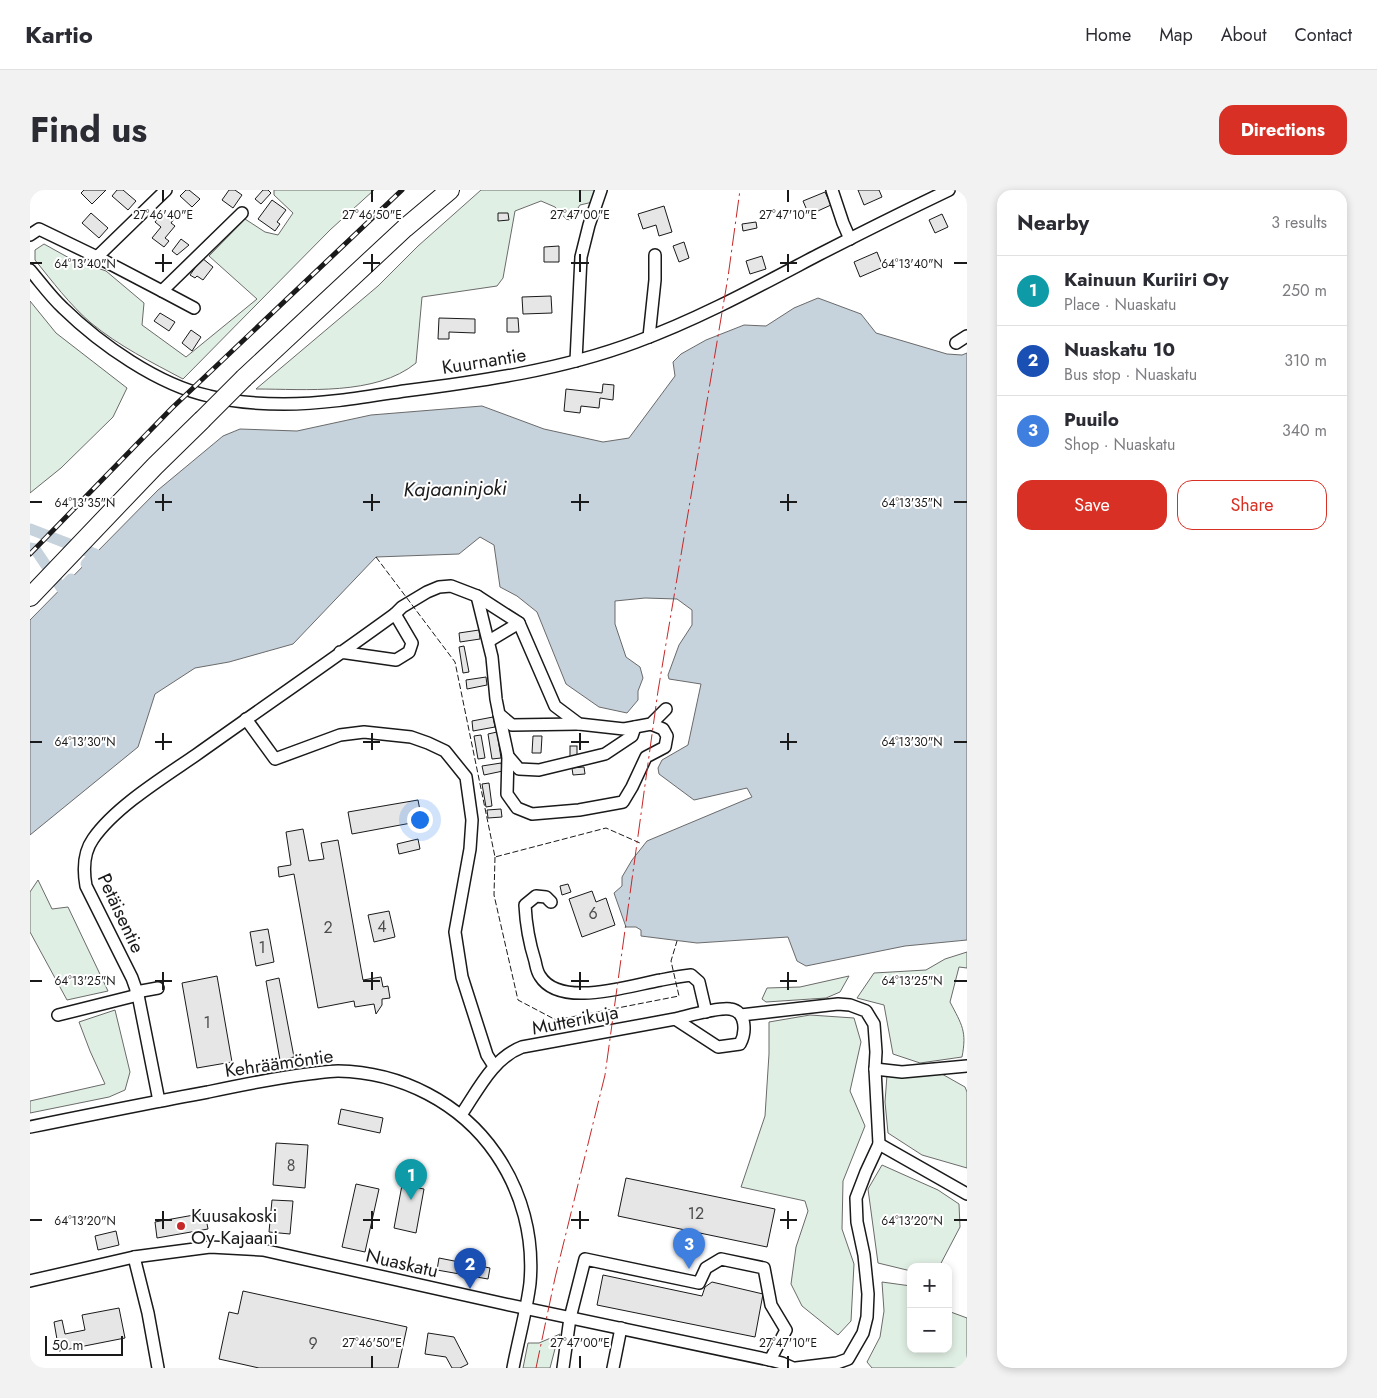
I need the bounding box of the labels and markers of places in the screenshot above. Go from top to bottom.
pin: 1 [395,1159,427,1200]
place label: Kuusakoski Oy Kajaani [191,1202,278,1251]
marker: Kuusakoski Oy Kajaani [175,1220,187,1232]
pin: 3 [673,1228,705,1269]
pin: 2 [454,1248,486,1289]

